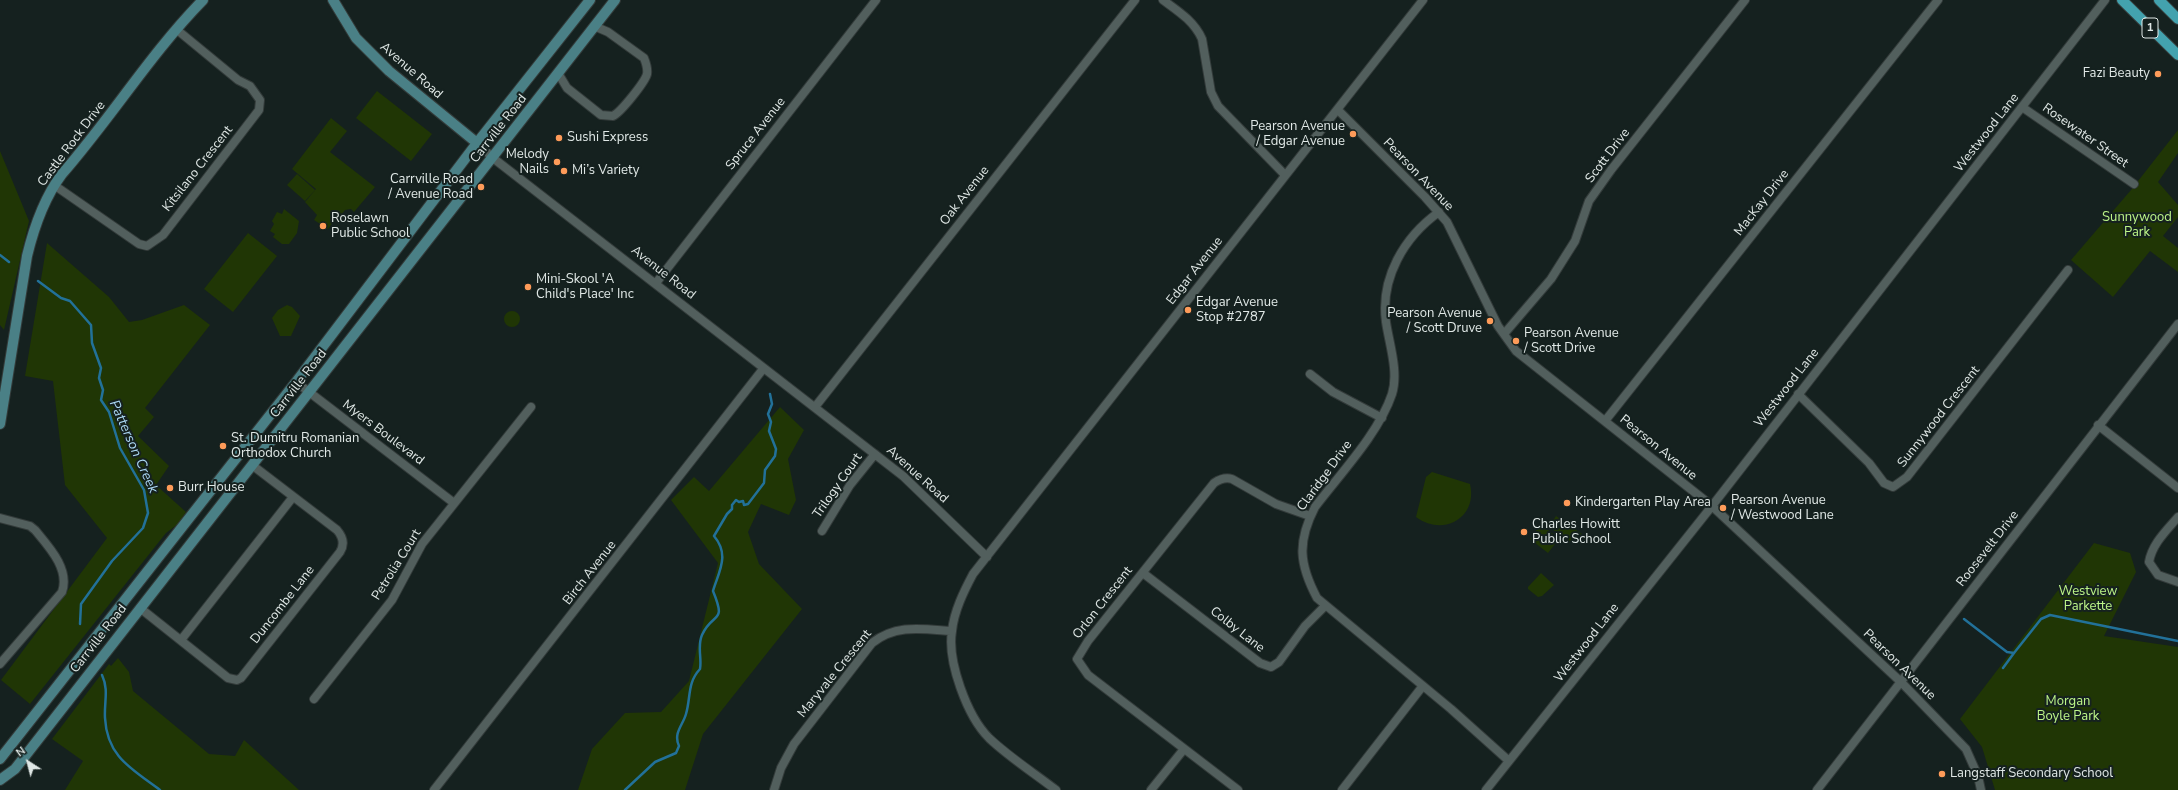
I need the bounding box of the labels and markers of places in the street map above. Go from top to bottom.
place label: Fazi Beauty [2083,66,2150,82]
marker: Fazi Beauty [2153,69,2163,79]
place label: Pearson Avenue / Edgar Avenue [1250,119,1345,150]
marker: Pearson Avenue / Edgar Avenue [1348,129,1358,139]
place label: Sushi Express [567,130,648,146]
marker: Sushi Express [554,133,564,143]
place label: Melody Nails [506,147,549,178]
marker: Melody Nails [552,157,562,167]
place label: Mi’s Variety [572,163,639,179]
marker: Mi’s Variety [559,166,569,176]
place label: Carrville Road / Avenue Road [388,172,473,203]
marker: Carrville Road / Avenue Road [476,182,486,192]
place label: Roselawn Public School [331,211,410,242]
marker: Roselawn Public School [318,221,328,231]
place label: Mini-Skool 'A Child's Place' Inc [536,272,634,303]
marker: Mini-Skool 'A Child's Place' Inc [523,282,533,292]
place label: Edgar Avenue Stop #2787 [1196,295,1278,326]
marker: Edgar Avenue Stop #2787 [1183,305,1193,315]
place label: Pearson Avenue / Scott Druve [1387,306,1482,337]
marker: Pearson Avenue / Scott Druve [1485,316,1495,326]
place label: Pearson Avenue / Scott Drive [1524,326,1619,357]
marker: Pearson Avenue / Scott Drive [1511,336,1521,346]
place label: St. Dumitru Romanian Orthodox Church [231,431,359,462]
marker: St. Dumitru Romanian Orthodox Church [218,441,228,451]
place label: Burr House [178,480,244,496]
marker: Burr House [165,483,175,493]
place label: Pearson Avenue / Westwood Lane [1731,493,1834,524]
place label: Kindergarten Play Area [1575,495,1711,511]
marker: Kindergarten Play Area [1562,498,1572,508]
marker: Pearson Avenue / Westwood Lane [1718,503,1728,513]
place label: Charles Howitt Public School [1532,517,1620,548]
marker: Charles Howitt Public School [1519,527,1529,537]
place label: Langstaff Secondary School [1950,766,2113,782]
marker: Langstaff Secondary School [1937,769,1947,779]

